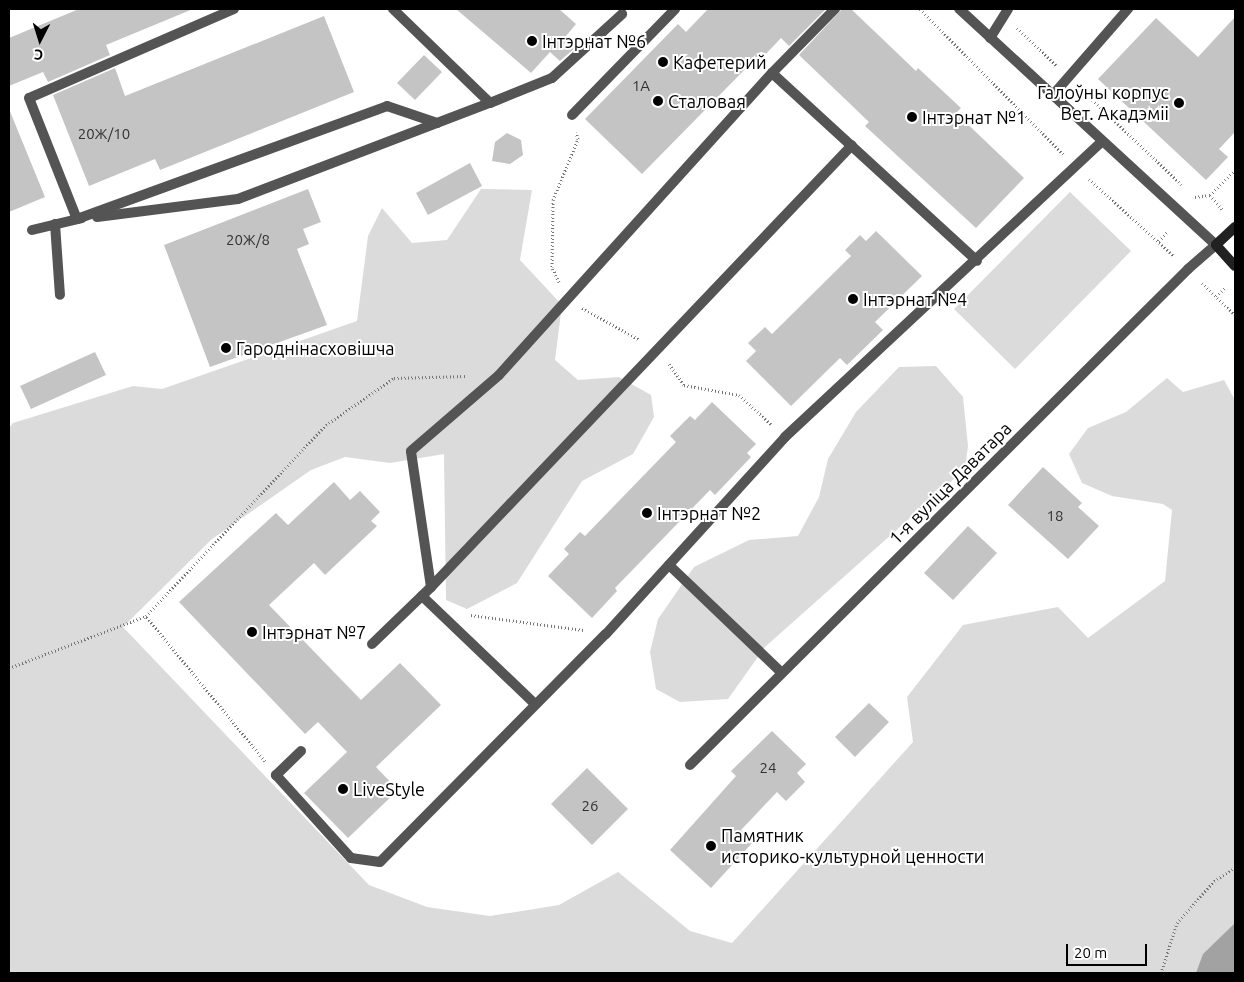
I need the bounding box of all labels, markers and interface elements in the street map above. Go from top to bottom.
north arrow [15,15,65,65]
place label: Інтэрнат №6 [542,30,646,52]
marker: Інтэрнат №6 [526,35,538,47]
text: С [34,47,44,63]
place label: Кафетерий [673,51,767,73]
marker: Кафетерий [657,56,669,68]
house number: 1А [632,77,650,95]
place label: Галоўны корпус Вет. Акадэміі [1037,82,1169,125]
place label: Сталовая [668,90,746,112]
marker: Сталовая [652,95,664,107]
marker: Галоўны корпус Вет. Акадэміі [1173,97,1185,109]
place label: Інтэрнат №1 [922,106,1026,128]
marker: Інтэрнат №1 [906,111,918,123]
house number: 20Ж/10 [78,125,130,143]
house number: 20Ж/8 [226,231,270,249]
place label: Інтэрнат №4 [863,288,967,310]
marker: Інтэрнат №4 [847,293,859,305]
place label: Гароднінасховішча [236,337,395,359]
marker: Гароднінасховішча [220,342,232,354]
street label: 1-я вуліца Даватара [884,417,1016,549]
place label: Інтэрнат №2 [657,502,761,524]
marker: Інтэрнат №2 [641,507,653,519]
house number: 18 [1047,507,1063,525]
place label: Інтэрнат №7 [262,621,366,643]
marker: Інтэрнат №7 [246,626,258,638]
house number: 24 [760,759,776,777]
place label: LiveStyle [353,778,425,800]
marker: LiveStyle [337,783,349,795]
house number: 26 [582,797,598,815]
place label: Памятник историко-культурной ценности [721,825,984,868]
marker: Памятник историко-культурной ценности [705,840,717,852]
scale bar [1069,934,1150,966]
text: 20 m [1074,944,1107,961]

